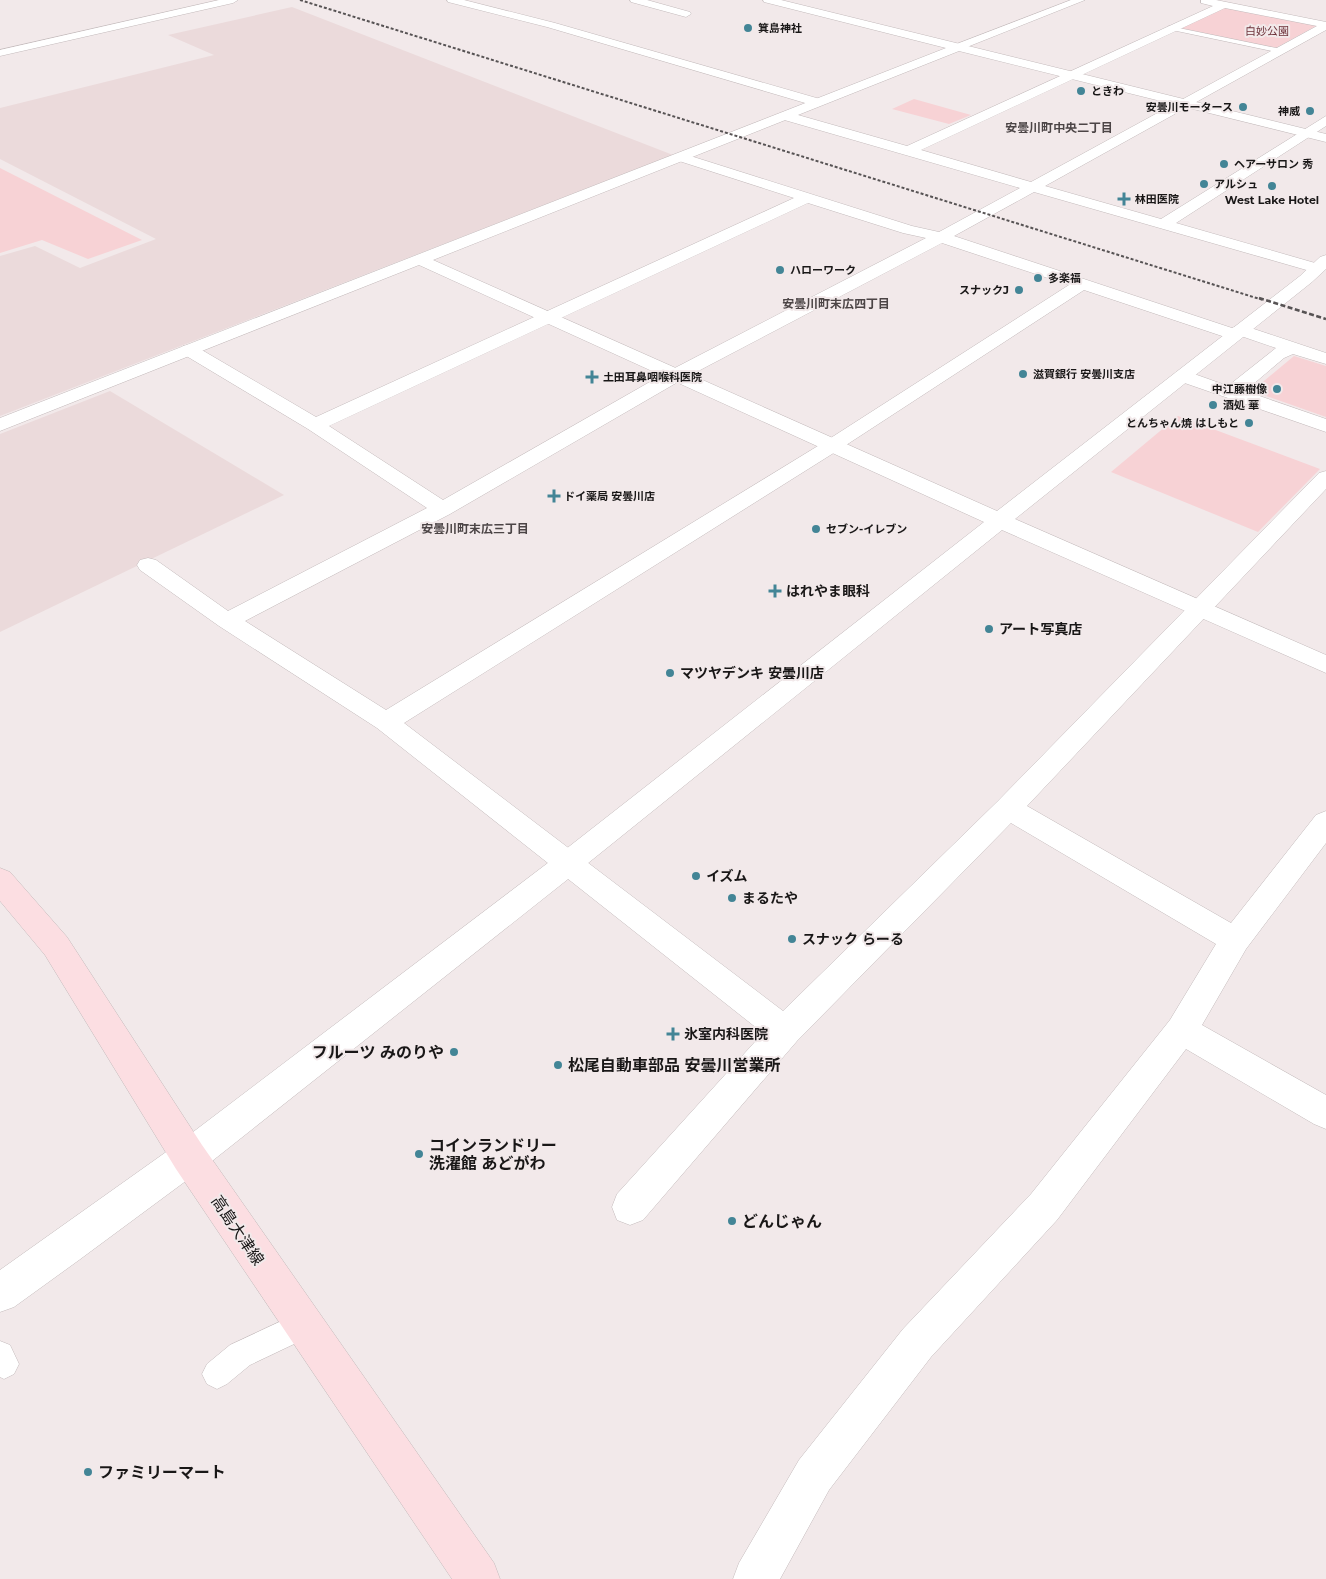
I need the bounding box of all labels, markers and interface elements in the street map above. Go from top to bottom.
place label: 箕島神社 [758,21,802,35]
marker: 箕島神社 [742,22,754,34]
park label: 白妙公園 [1245,24,1289,38]
place label: ときわ [1091,84,1124,98]
marker: ときわ [1075,85,1087,97]
place label: 安曇川モータース [1146,100,1233,114]
marker: 安曇川モータース [1237,101,1249,113]
place label: 神威 [1278,104,1300,118]
marker: 神威 [1304,105,1316,117]
district label: 安曇川町中央二丁目 [1005,120,1113,135]
place label: ヘアーサロン 秀 [1234,157,1313,171]
marker: ヘアーサロン 秀 [1218,158,1230,170]
place label: アルシュ [1214,177,1258,191]
marker: アルシュ [1198,178,1210,190]
marker: West Lake Hotel [1266,180,1278,192]
marker: 林田医院 [1117,192,1131,206]
place label: 林田医院 [1135,192,1179,206]
place label: West Lake Hotel [1225,193,1319,207]
place label: ハローワーク [790,263,856,277]
marker: ハローワーク [774,264,786,276]
place label: 多楽福 [1048,271,1081,285]
marker: 多楽福 [1032,272,1044,284]
place label: スナックJ [959,283,1009,297]
marker: スナックJ [1013,284,1025,296]
district label: 安曇川町末広四丁目 [782,296,890,311]
place label: 滋賀銀行 安曇川支店 [1033,367,1135,381]
marker: 滋賀銀行 安曇川支店 [1017,368,1029,380]
marker: 土田耳鼻咽喉科医院 [585,370,599,384]
place label: 土田耳鼻咽喉科医院 [603,370,702,384]
place label: 中江藤樹像 [1212,382,1267,396]
marker: 中江藤樹像 [1271,383,1283,395]
place label: 酒処 華 [1223,398,1259,412]
marker: 酒処 華 [1207,399,1219,411]
place label: とんちゃん焼 はしもと [1126,416,1239,430]
marker: とんちゃん焼 はしもと [1243,417,1255,429]
place label: ドイ薬局 安曇川店 [564,489,655,503]
marker: ドイ薬局 安曇川店 [548,490,560,502]
district label: 安曇川町末広三丁目 [421,521,529,536]
place label: セブン-イレブン [826,522,907,536]
marker: セブン-イレブン [810,523,822,535]
place label: はれやま眼科 [786,582,870,600]
marker: はれやま眼科 [768,584,782,598]
place label: アート写真店 [999,620,1082,638]
marker: アート写真店 [983,623,995,635]
place label: マツヤデンキ 安曇川店 [680,664,824,682]
marker: マツヤデンキ 安曇川店 [664,667,676,679]
place label: イズム [706,867,748,885]
marker: イズム [690,870,702,882]
place label: まるたや [742,889,798,907]
marker: まるたや [726,892,738,904]
place label: スナック らーる [802,930,904,948]
marker: スナック らーる [786,933,798,945]
place label: 氷室内科医院 [684,1025,768,1043]
marker: 氷室内科医院 [666,1027,680,1041]
place label: フルーツ みのりや [312,1043,444,1062]
marker: フルーツ みのりや [448,1046,460,1058]
place label: 松尾自動車部品 安曇川営業所 [568,1056,781,1075]
marker: 松尾自動車部品 安曇川営業所 [552,1059,564,1071]
place label: コインランドリー 洗濯館 あどがわ [429,1136,557,1173]
marker: コインランドリー 洗濯館 あどがわ [413,1148,425,1160]
street label: 高島大津線 [207,1192,268,1269]
place label: どんじゃん [742,1212,822,1231]
marker: どんじゃん [726,1215,738,1227]
place label: ファミリーマート [98,1463,226,1482]
marker: ファミリーマート [82,1466,94,1478]

